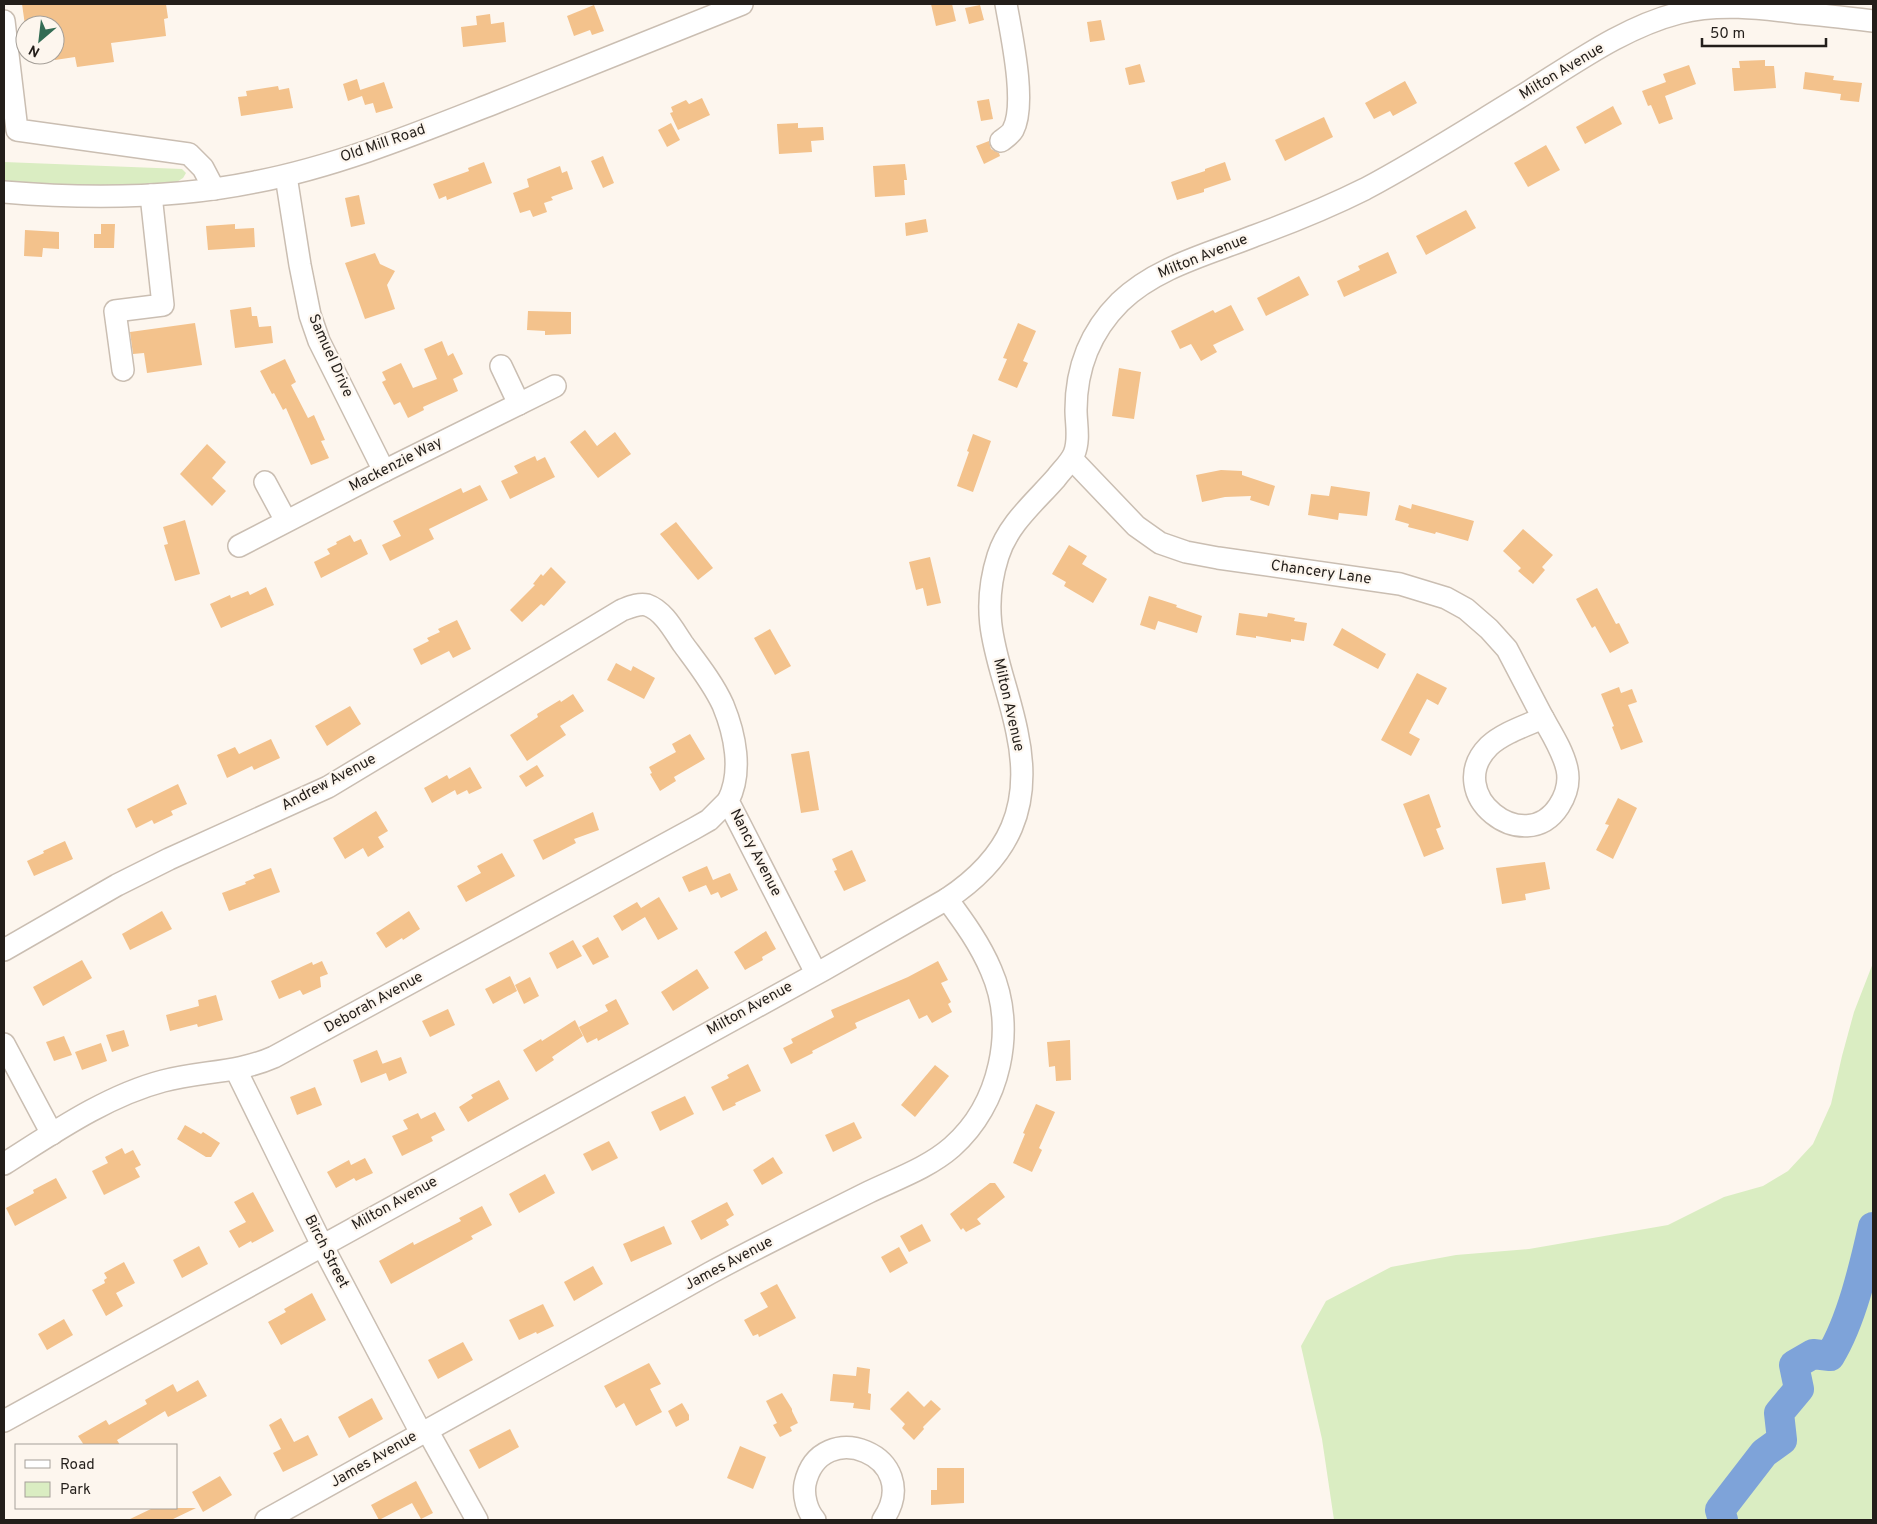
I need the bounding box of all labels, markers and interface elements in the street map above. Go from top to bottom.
north arrow [15,15,65,65]
scale bar [1702,15,1826,47]
text: 50 m [1710,25,1745,44]
street label: Milton Avenue [1516,39,1608,105]
text: N [26,40,43,60]
street label: Old Mill Road [338,121,428,167]
street label: Milton Avenue [1155,230,1251,284]
street label: Samuel Drive [303,311,357,401]
street label: Mackenzie Way [346,433,446,497]
street label: Chancery Lane [1269,557,1373,589]
street label: Milton Avenue [988,657,1028,753]
street label: Andrew Avenue [278,750,380,816]
street label: Nancy Avenue [725,806,785,900]
street label: Deborah Avenue [321,968,427,1038]
street label: Milton Avenue [704,978,796,1040]
street label: Milton Avenue [349,1173,441,1235]
street label: Birch Street [299,1212,353,1292]
street label: James Avenue [682,1233,776,1295]
street label: James Avenue [327,1427,421,1493]
legend [15,1444,178,1509]
text: Road [60,1456,95,1475]
text: Park [60,1481,91,1500]

